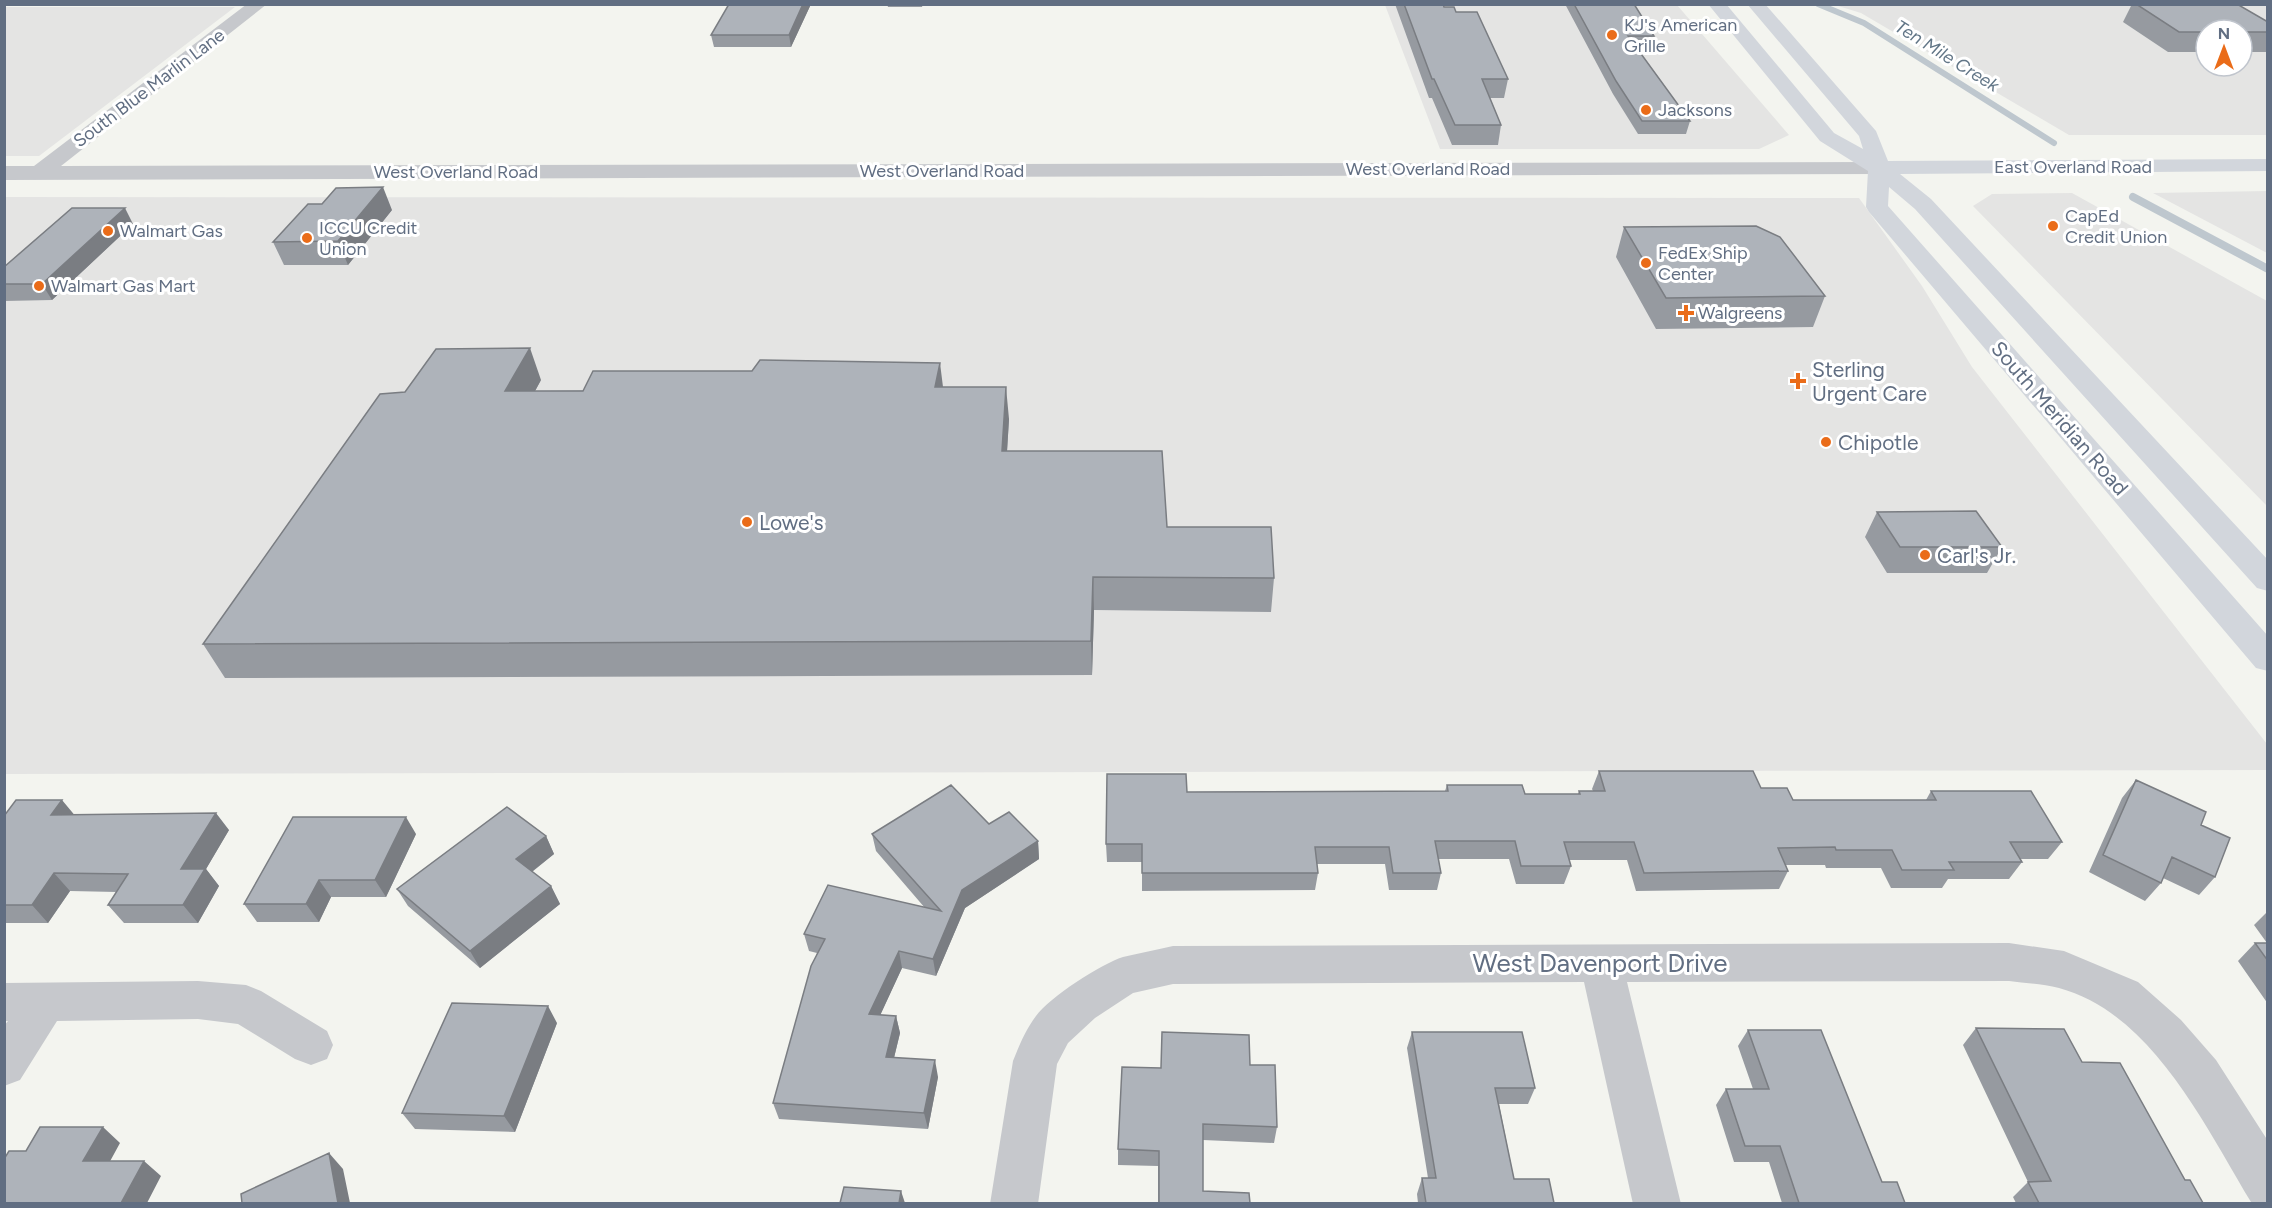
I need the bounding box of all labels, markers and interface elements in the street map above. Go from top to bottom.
place label: KJ's American Grille [1624,14,1737,57]
water label: Ten Mile Creek [1891,15,2004,97]
north arrow [2194,18,2254,78]
street label: South Blue Marlin Lane [69,24,229,152]
text: N [2218,24,2230,43]
marker: KJ's American Grille [1605,28,1619,42]
place label: Jacksons [1658,99,1732,121]
marker: Jacksons [1639,103,1653,117]
street label: East Overland Road [1994,156,2152,178]
street label: West Overland Road [1346,158,1510,180]
street label: West Overland Road [860,160,1024,182]
street label: West Overland Road [374,161,538,183]
place label: CapEd Credit Union [2065,205,2167,248]
place label: ICCU Credit Union [319,217,418,260]
marker: CapEd Credit Union [2046,219,2060,233]
place label: Walmart Gas [120,220,223,242]
marker: Walmart Gas [101,224,115,238]
marker: ICCU Credit Union [300,231,314,245]
place label: FedEx Ship Center [1658,242,1748,285]
marker: FedEx Ship Center [1639,256,1653,270]
place label: Walmart Gas Mart [51,275,196,297]
marker: Walmart Gas Mart [32,279,46,293]
place label: Walgreens [1698,302,1782,324]
marker: Walgreens [1679,306,1693,320]
street label: South Meridian Road [1986,336,2134,500]
place label: Sterling Urgent Care [1812,357,1927,406]
marker: Sterling Urgent Care [1789,372,1807,390]
place label: Chipotle [1838,430,1918,455]
marker: Chipotle [1819,435,1833,449]
place label: Lowe's [759,510,824,535]
marker: Lowe's [740,515,754,529]
place label: Carl's Jr. [1937,543,2016,568]
marker: Carl's Jr. [1918,548,1932,562]
street label: West Davenport Drive [1473,947,1727,979]

